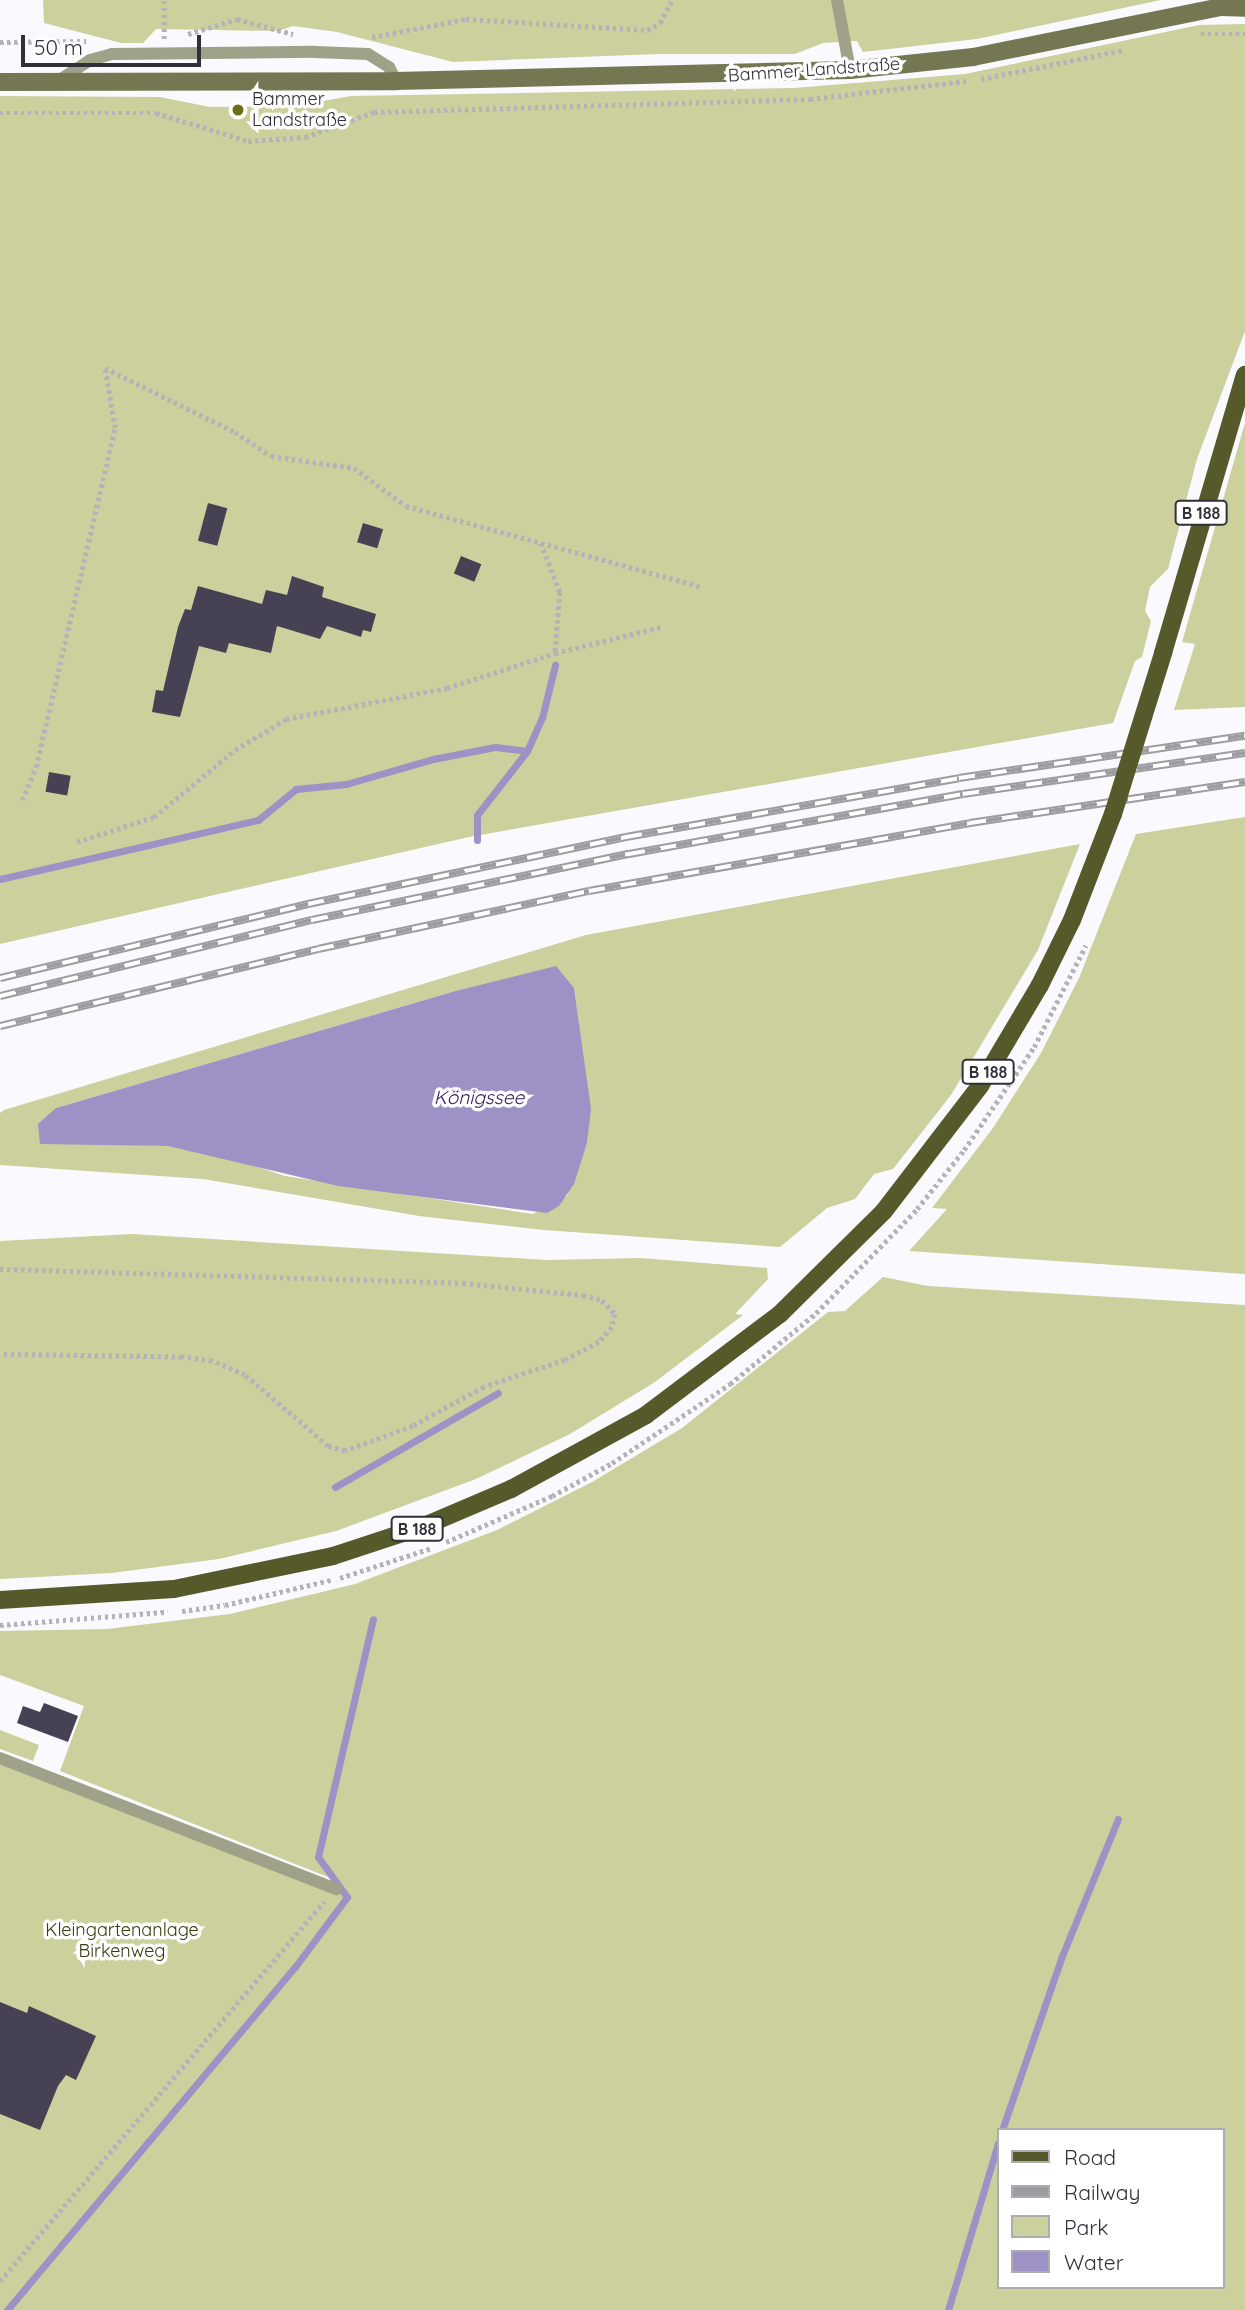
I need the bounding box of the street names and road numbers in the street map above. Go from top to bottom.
street label: Bammer Landstraße [727,53,901,87]
road number: B 188 [1173,500,1229,526]
road number: B 188 [960,1060,1016,1084]
road number: B 188 [389,1516,445,1541]

